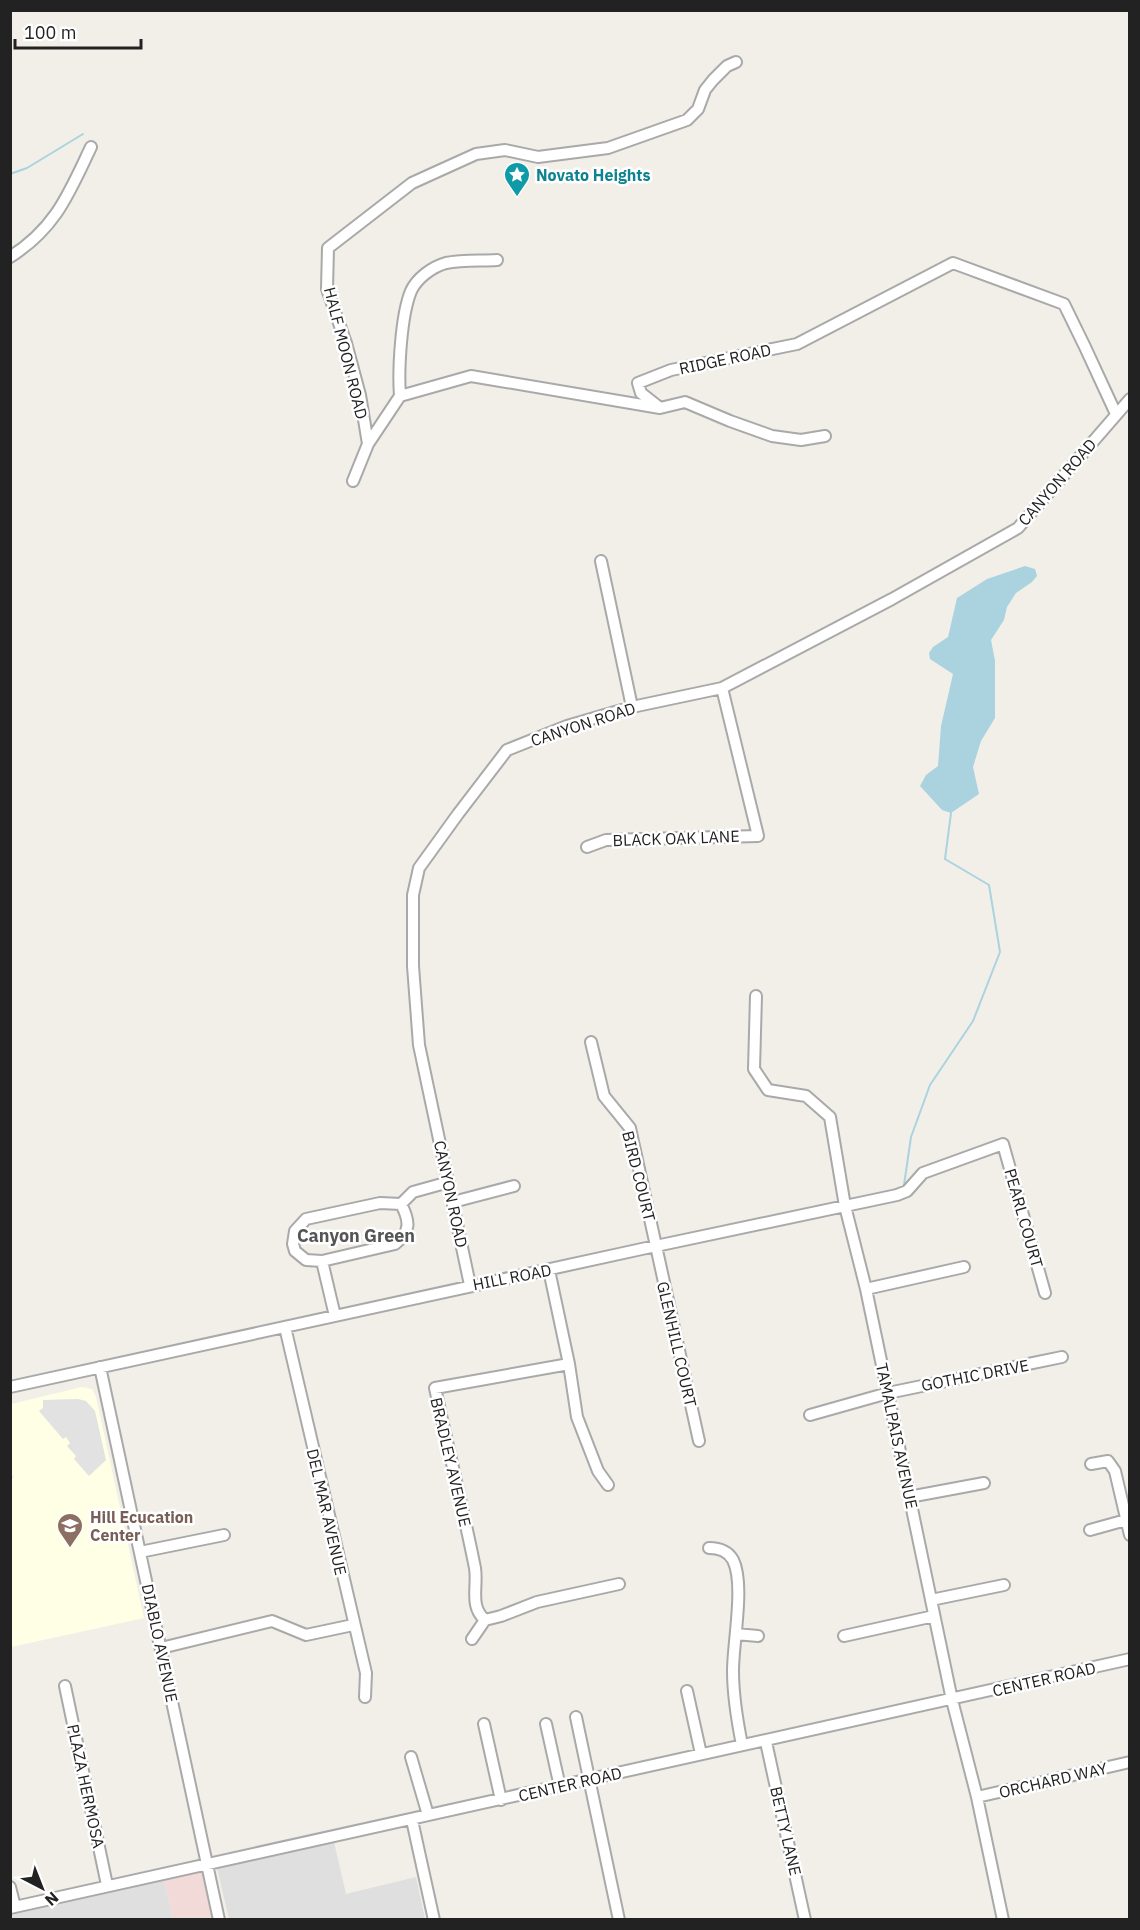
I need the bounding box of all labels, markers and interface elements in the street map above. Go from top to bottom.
scale bar [15,12,141,50]
text: 100 m [24,21,76,44]
place icon: Novato Heights [502,160,532,198]
place label: Novato Heights [536,165,651,185]
street label: HALF MOON ROAD [320,285,372,421]
street label: RIDGE ROAD [677,339,773,379]
street label: CANYON ROAD [1014,434,1100,530]
street label: CANYON ROAD [528,698,638,750]
street label: BLACK OAK LANE [612,826,740,850]
street label: BIRD COURT [618,1129,660,1223]
street label: CANYON ROAD [430,1139,472,1249]
street label: PEARL COURT [1000,1166,1048,1270]
district label: Canyon Green [297,1224,415,1247]
street label: HILL ROAD [471,1260,553,1294]
street label: GLENHILL COURT [653,1279,701,1409]
street label: GOTHIC DRIVE [920,1355,1030,1395]
street label: TAMALPAIS AVENUE [872,1361,922,1511]
street label: BRADLEY AVENUE [426,1395,476,1529]
street label: DEL MAR AVENUE [303,1447,351,1577]
place label: Hill Ecucation Center [90,1507,193,1545]
school or university icon: Hill Ecucation Center [55,1511,85,1549]
street label: DIABLO AVENUE [138,1582,182,1704]
street label: CENTER ROAD [990,1657,1098,1701]
street label: PLAZA HERMOSA [63,1722,109,1850]
street label: ORCHARD WAY [997,1758,1110,1802]
street label: CENTER ROAD [516,1762,624,1806]
street label: BETTY LANE [766,1784,806,1878]
north arrow [12,1858,72,1918]
text: N [41,1888,63,1910]

